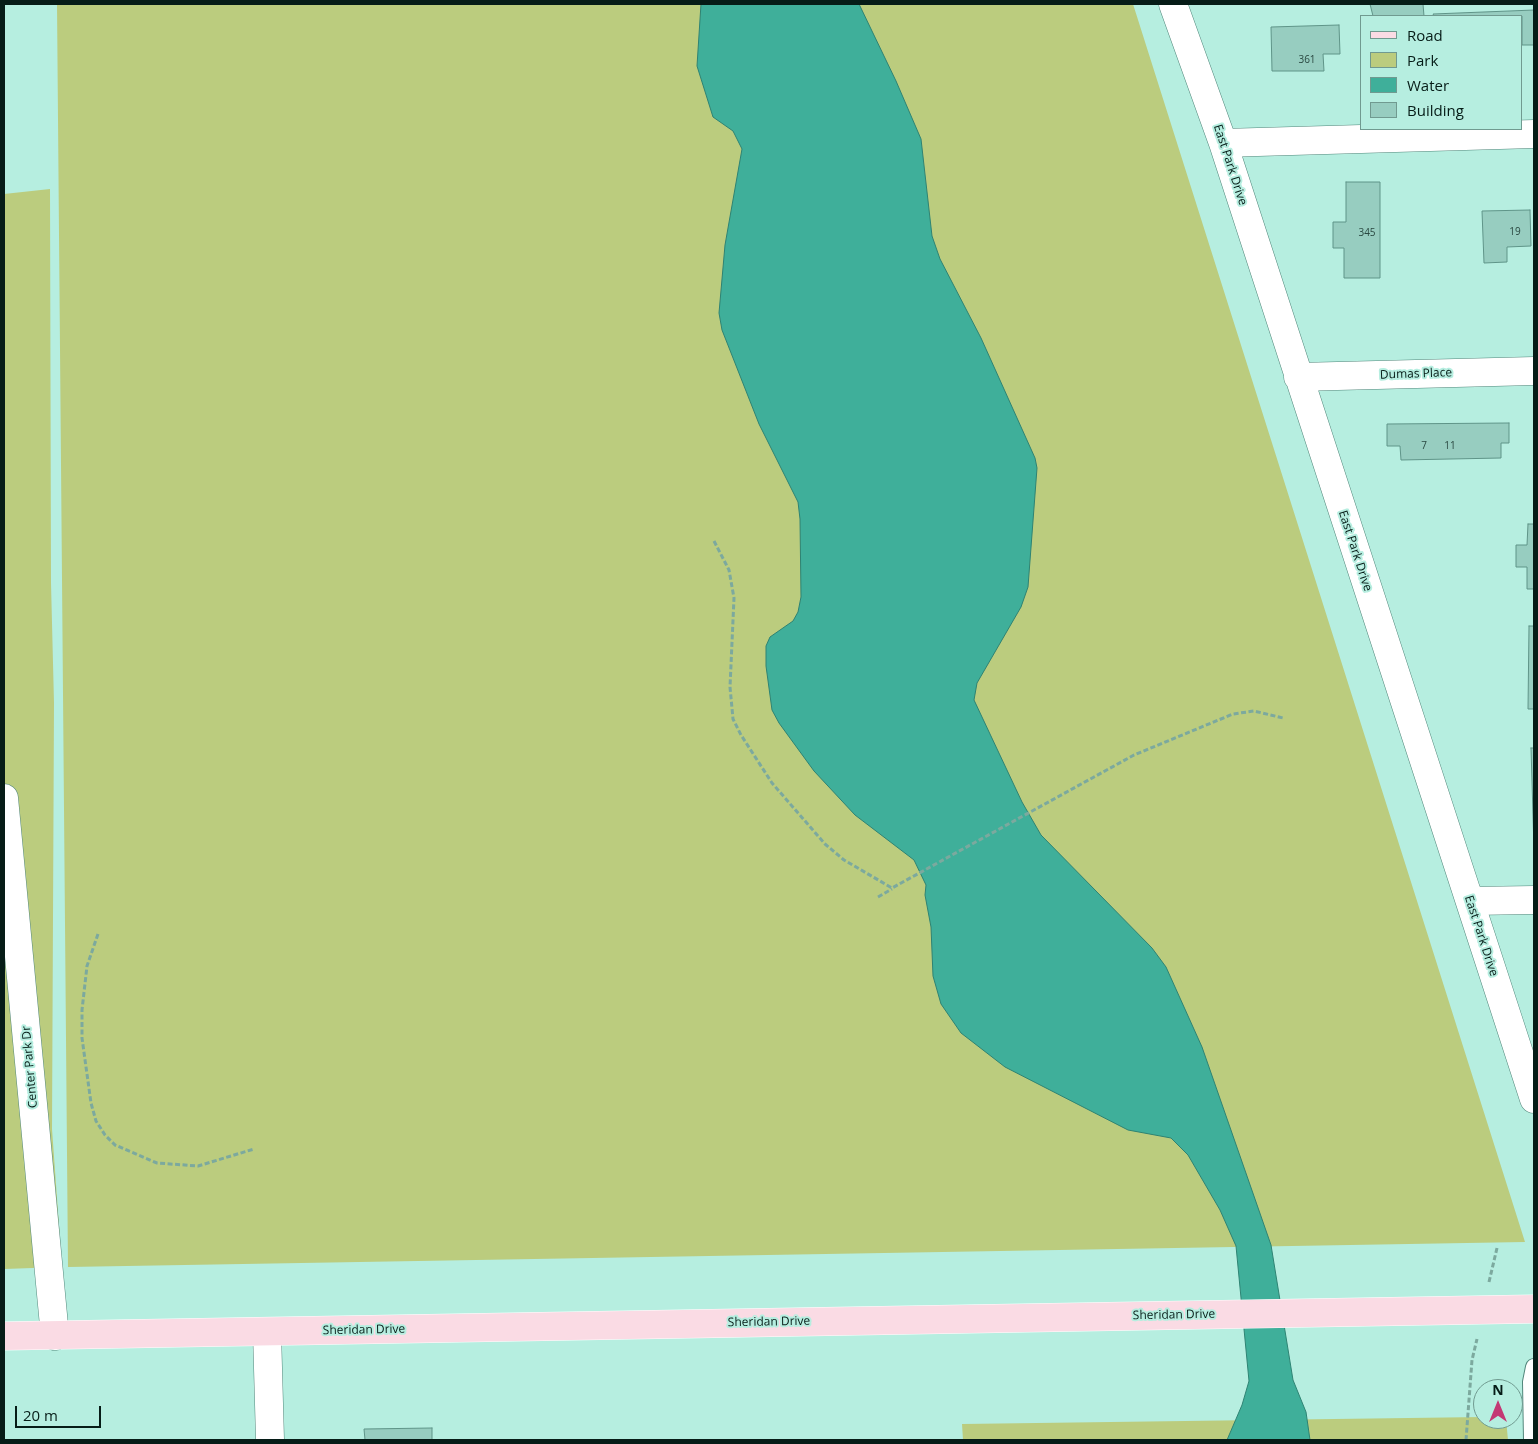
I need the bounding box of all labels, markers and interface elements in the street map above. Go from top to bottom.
legend [1360,15,1523,130]
text: Road [1407,25,1443,45]
text: Park [1407,50,1438,70]
house number: 361 [1298,54,1316,66]
text: Water [1407,75,1449,95]
text: Building [1407,100,1464,120]
street label: East Park Drive [1210,123,1250,207]
house number: 19 [1509,226,1521,238]
house number: 345 [1358,227,1376,239]
street label: Dumas Place [1380,366,1452,382]
house number: 7 [1421,440,1427,452]
house number: 11 [1444,440,1456,452]
street label: East Park Drive [1335,509,1375,593]
street label: East Park Drive [1461,894,1501,978]
street label: Center Park Dr [19,1025,41,1109]
street label: Sheridan Drive [1133,1307,1215,1323]
street label: Sheridan Drive [728,1314,810,1330]
street label: Sheridan Drive [323,1322,405,1338]
north arrow [1473,1379,1523,1429]
text: N [1492,1380,1504,1399]
scale bar [18,1396,104,1428]
text: 20 m [23,1405,58,1425]

